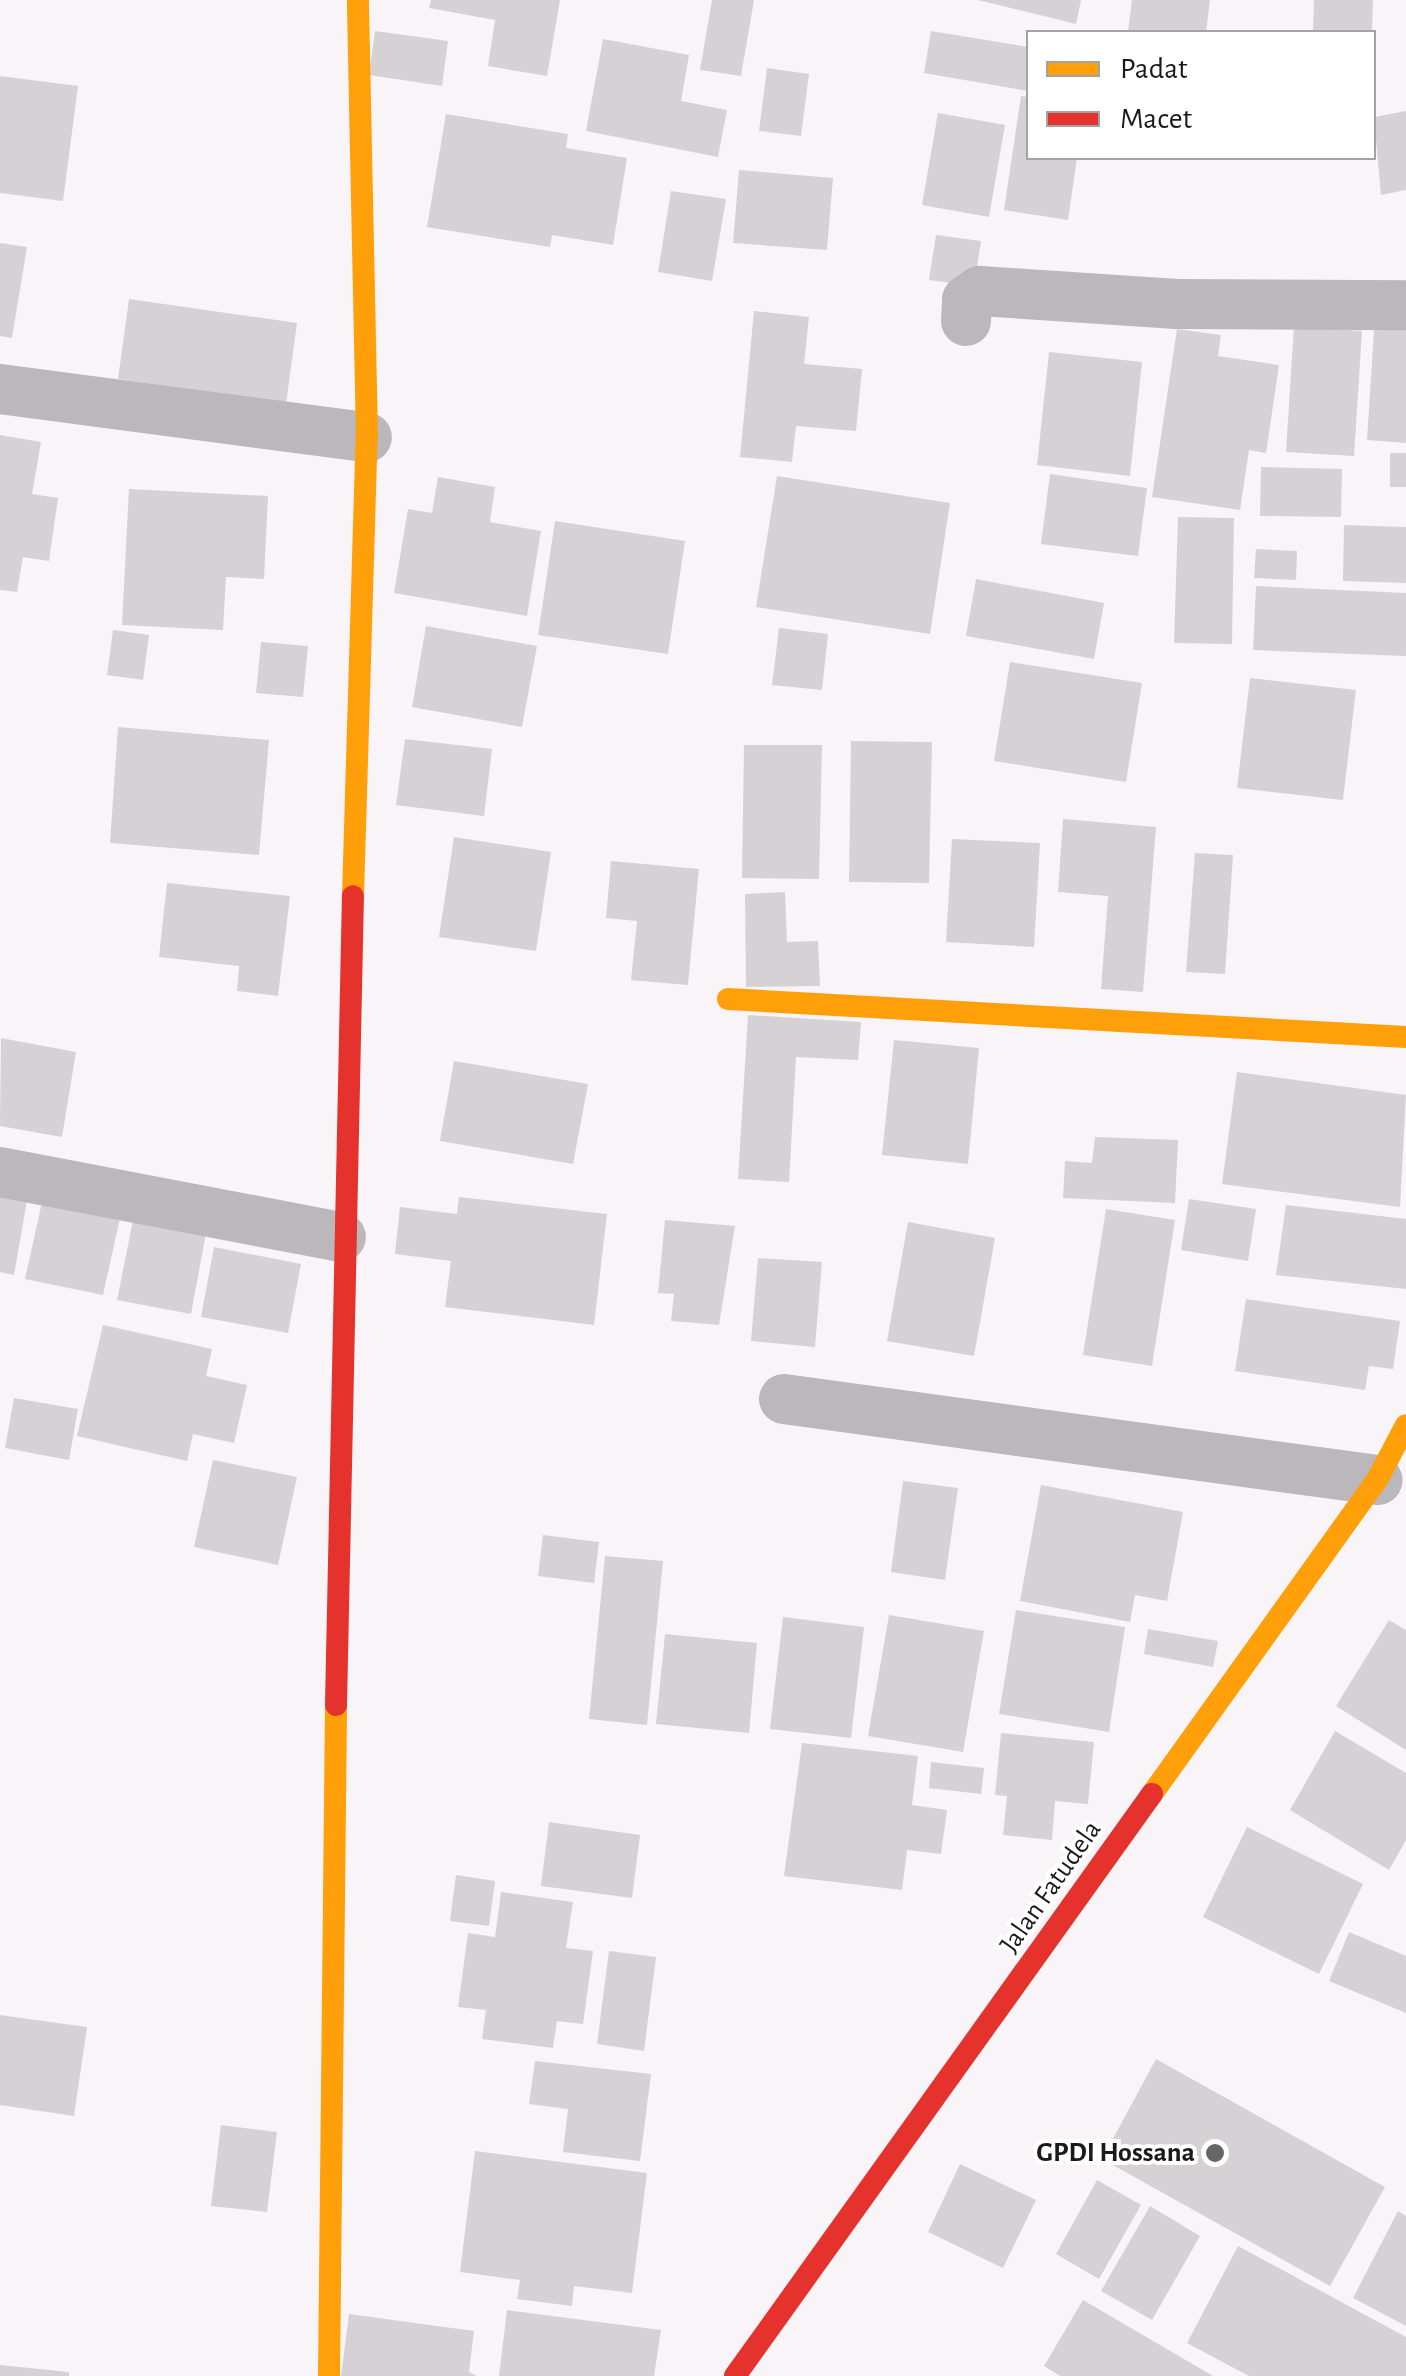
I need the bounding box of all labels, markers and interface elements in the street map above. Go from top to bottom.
legend [1026,30,1376,160]
text: Padat [1120,54,1188,84]
text: Macet [1120,104,1192,134]
street label: Jalan Fatudela [993,1814,1109,1960]
place label: GPDI Hossana [1036,2136,1195,2170]
marker: GPDI Hossana [1204,2142,1226,2164]

